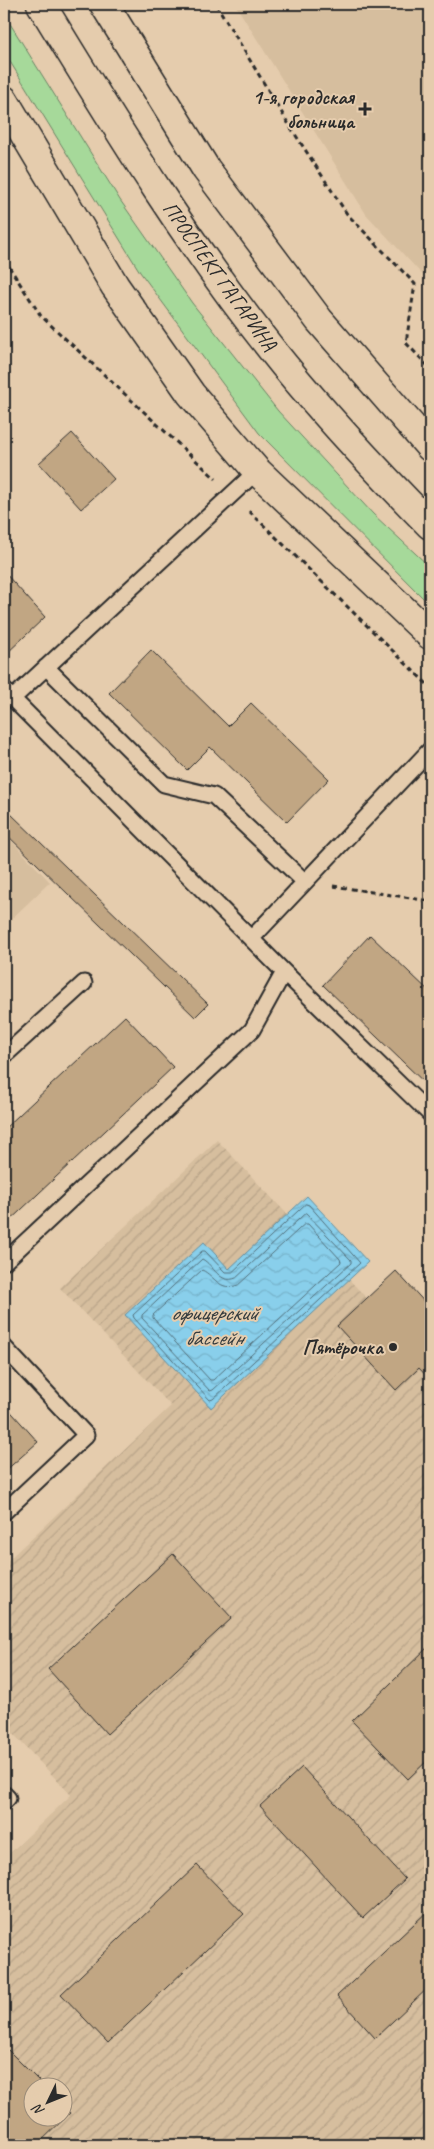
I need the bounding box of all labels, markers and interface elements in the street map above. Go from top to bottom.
place label: 1-я городская больница [252,84,356,134]
marker: 1-я городская больница [358,102,372,116]
street label: ПРОСПЕКТ ГАГАРИНА [157,196,283,356]
water label: офицерский бассейн [171,1299,262,1352]
place label: Пятёрочка [303,1334,385,1360]
marker: Пятёрочка [387,1341,399,1353]
north arrow [22,2076,72,2126]
text: N [28,2100,48,2119]

